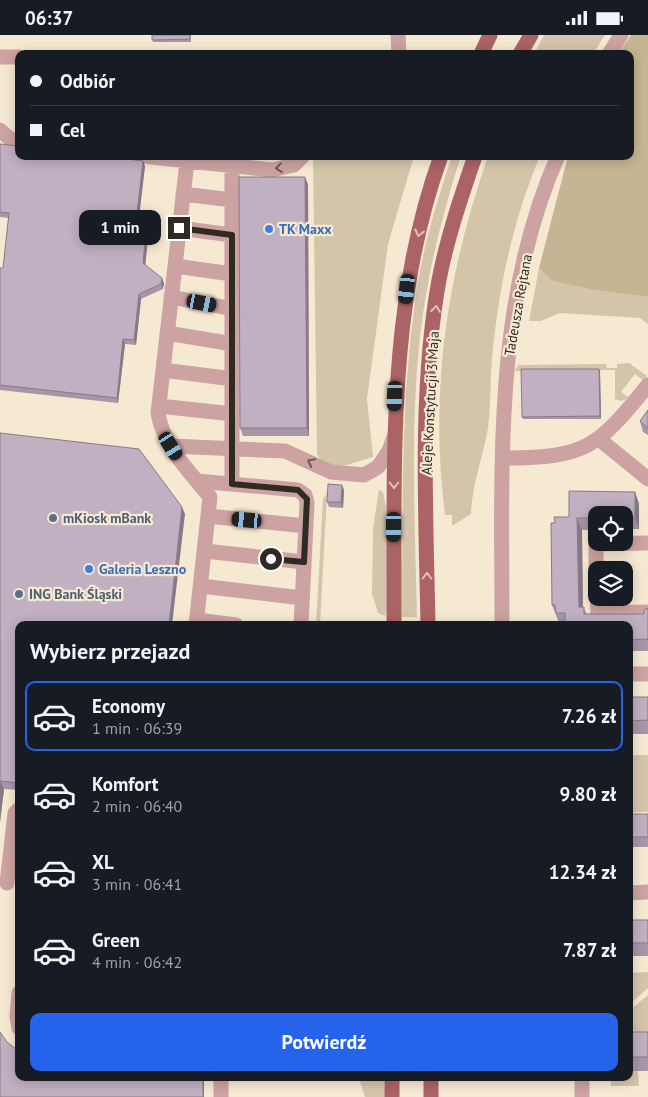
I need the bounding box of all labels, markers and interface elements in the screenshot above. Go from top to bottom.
text: 06:37 [25,6,73,30]
text: Odbiór [60,69,115,93]
text: Cel [60,118,85,142]
one-way arrow [274,162,282,173]
callout: 1 min [79,211,162,245]
text: 1 min [100,217,140,237]
route end [168,217,190,239]
place label: TK Maxx [279,220,332,238]
marker: TK Maxx [263,223,275,235]
one-way arrow [414,228,425,237]
street label: Tadeusza Rejtana [500,253,536,357]
car [397,273,416,305]
car [185,293,218,313]
one-way arrow [430,305,441,313]
street label: Aleje Konstytucji 3 Maja [417,331,443,475]
car [386,381,403,411]
car [156,429,185,463]
one-way arrow [307,458,316,469]
one-way arrow [389,482,399,490]
map controls [588,506,633,606]
button: locate [588,506,633,551]
place label: mKiosk mBank [63,509,151,527]
car [231,511,262,529]
marker: mKiosk mBank [47,512,59,524]
car [386,512,401,542]
route start [260,548,282,570]
place label: Galeria Leszno [99,560,187,578]
button: layers [588,561,633,606]
marker: Galeria Leszno [83,563,95,575]
one-way arrow [422,572,432,580]
place label: ING Bank Śląski [29,585,122,603]
marker: ING Bank Śląski [13,588,25,600]
text: Wybierz przejazd [30,637,190,665]
icon: car [32,694,77,739]
text: Economy [92,694,165,718]
text: 7.26 zł [562,704,616,728]
text: 1 min · 06:39 [92,718,182,738]
icon: car [32,772,77,817]
text: Komfort [92,772,158,796]
text: 9.80 zł [559,782,616,806]
text: 2 min · 06:40 [92,796,182,816]
icon: car [32,850,77,895]
text: XL [92,850,114,874]
text: 12.34 zł [549,860,616,884]
text: 3 min · 06:41 [92,874,182,894]
icon: car [32,928,77,973]
text: Green [92,928,140,952]
text: 7.87 zł [563,938,616,962]
text: 4 min · 06:42 [92,952,182,972]
button: Potwierdź [30,1013,618,1071]

